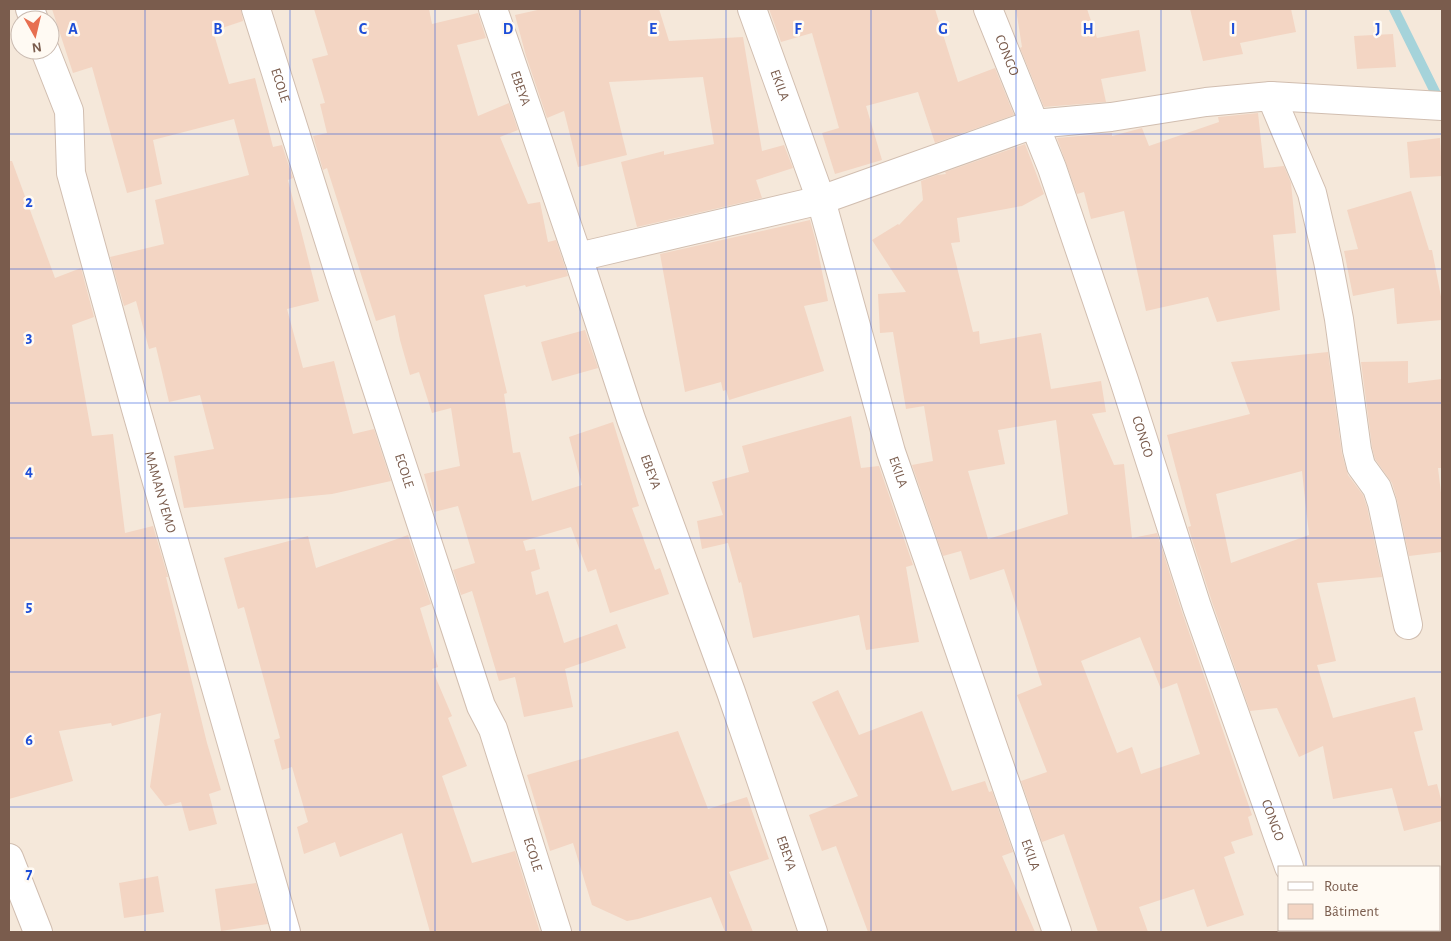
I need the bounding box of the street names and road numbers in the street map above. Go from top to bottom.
street label: CONGO [992,33,1021,78]
street label: ECOLE [268,66,292,104]
street label: EKILA [767,68,792,103]
street label: EBEYA [508,69,533,108]
street label: CONGO [1129,414,1156,459]
street label: MAMAN YEMO [142,450,178,535]
street label: ECOLE [392,452,416,490]
street label: EBEYA [638,453,663,491]
street label: EKILA [886,455,910,490]
street label: CONGO [1259,798,1286,843]
street label: EBEYA [774,834,799,873]
street label: ECOLE [521,836,545,874]
street label: EKILA [1018,837,1042,872]

